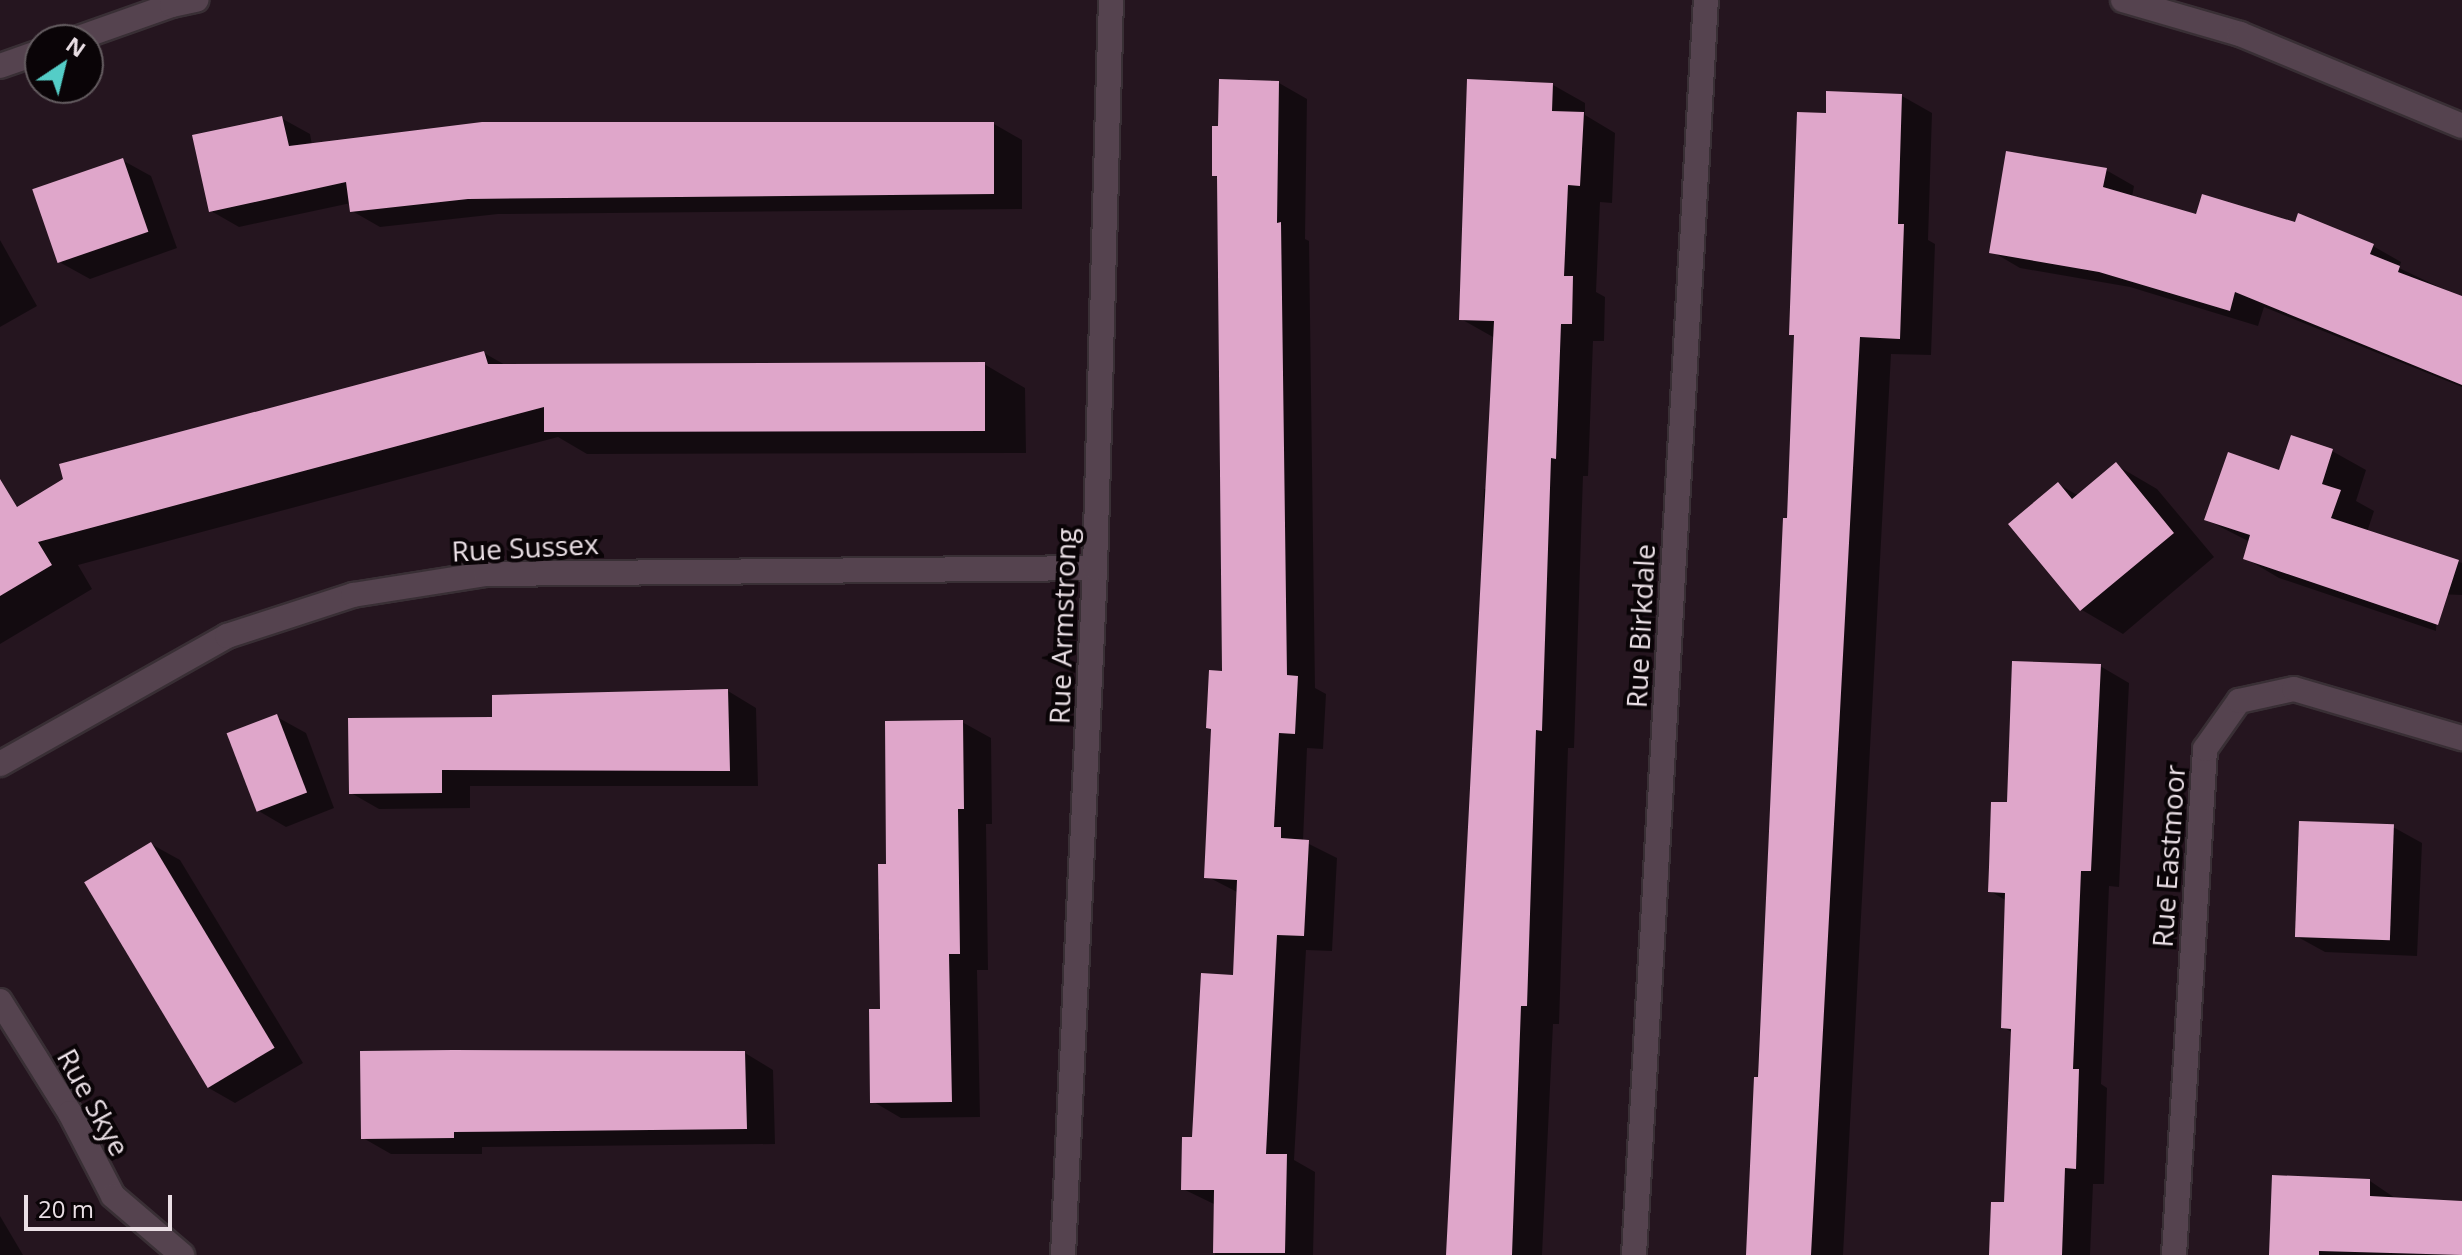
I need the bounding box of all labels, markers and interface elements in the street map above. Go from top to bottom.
north arrow [24,24,104,104]
text: N [61,29,93,63]
street label: Rue Sussex [451,526,599,568]
street label: Rue Armstrong [1042,527,1082,725]
street label: Rue Birkdale [1619,543,1661,709]
street label: Rue Eastmoor [2145,764,2191,948]
street label: Rue Skye [51,1043,137,1161]
scale bar [28,1179,176,1229]
text: 20 m [38,1192,94,1225]

